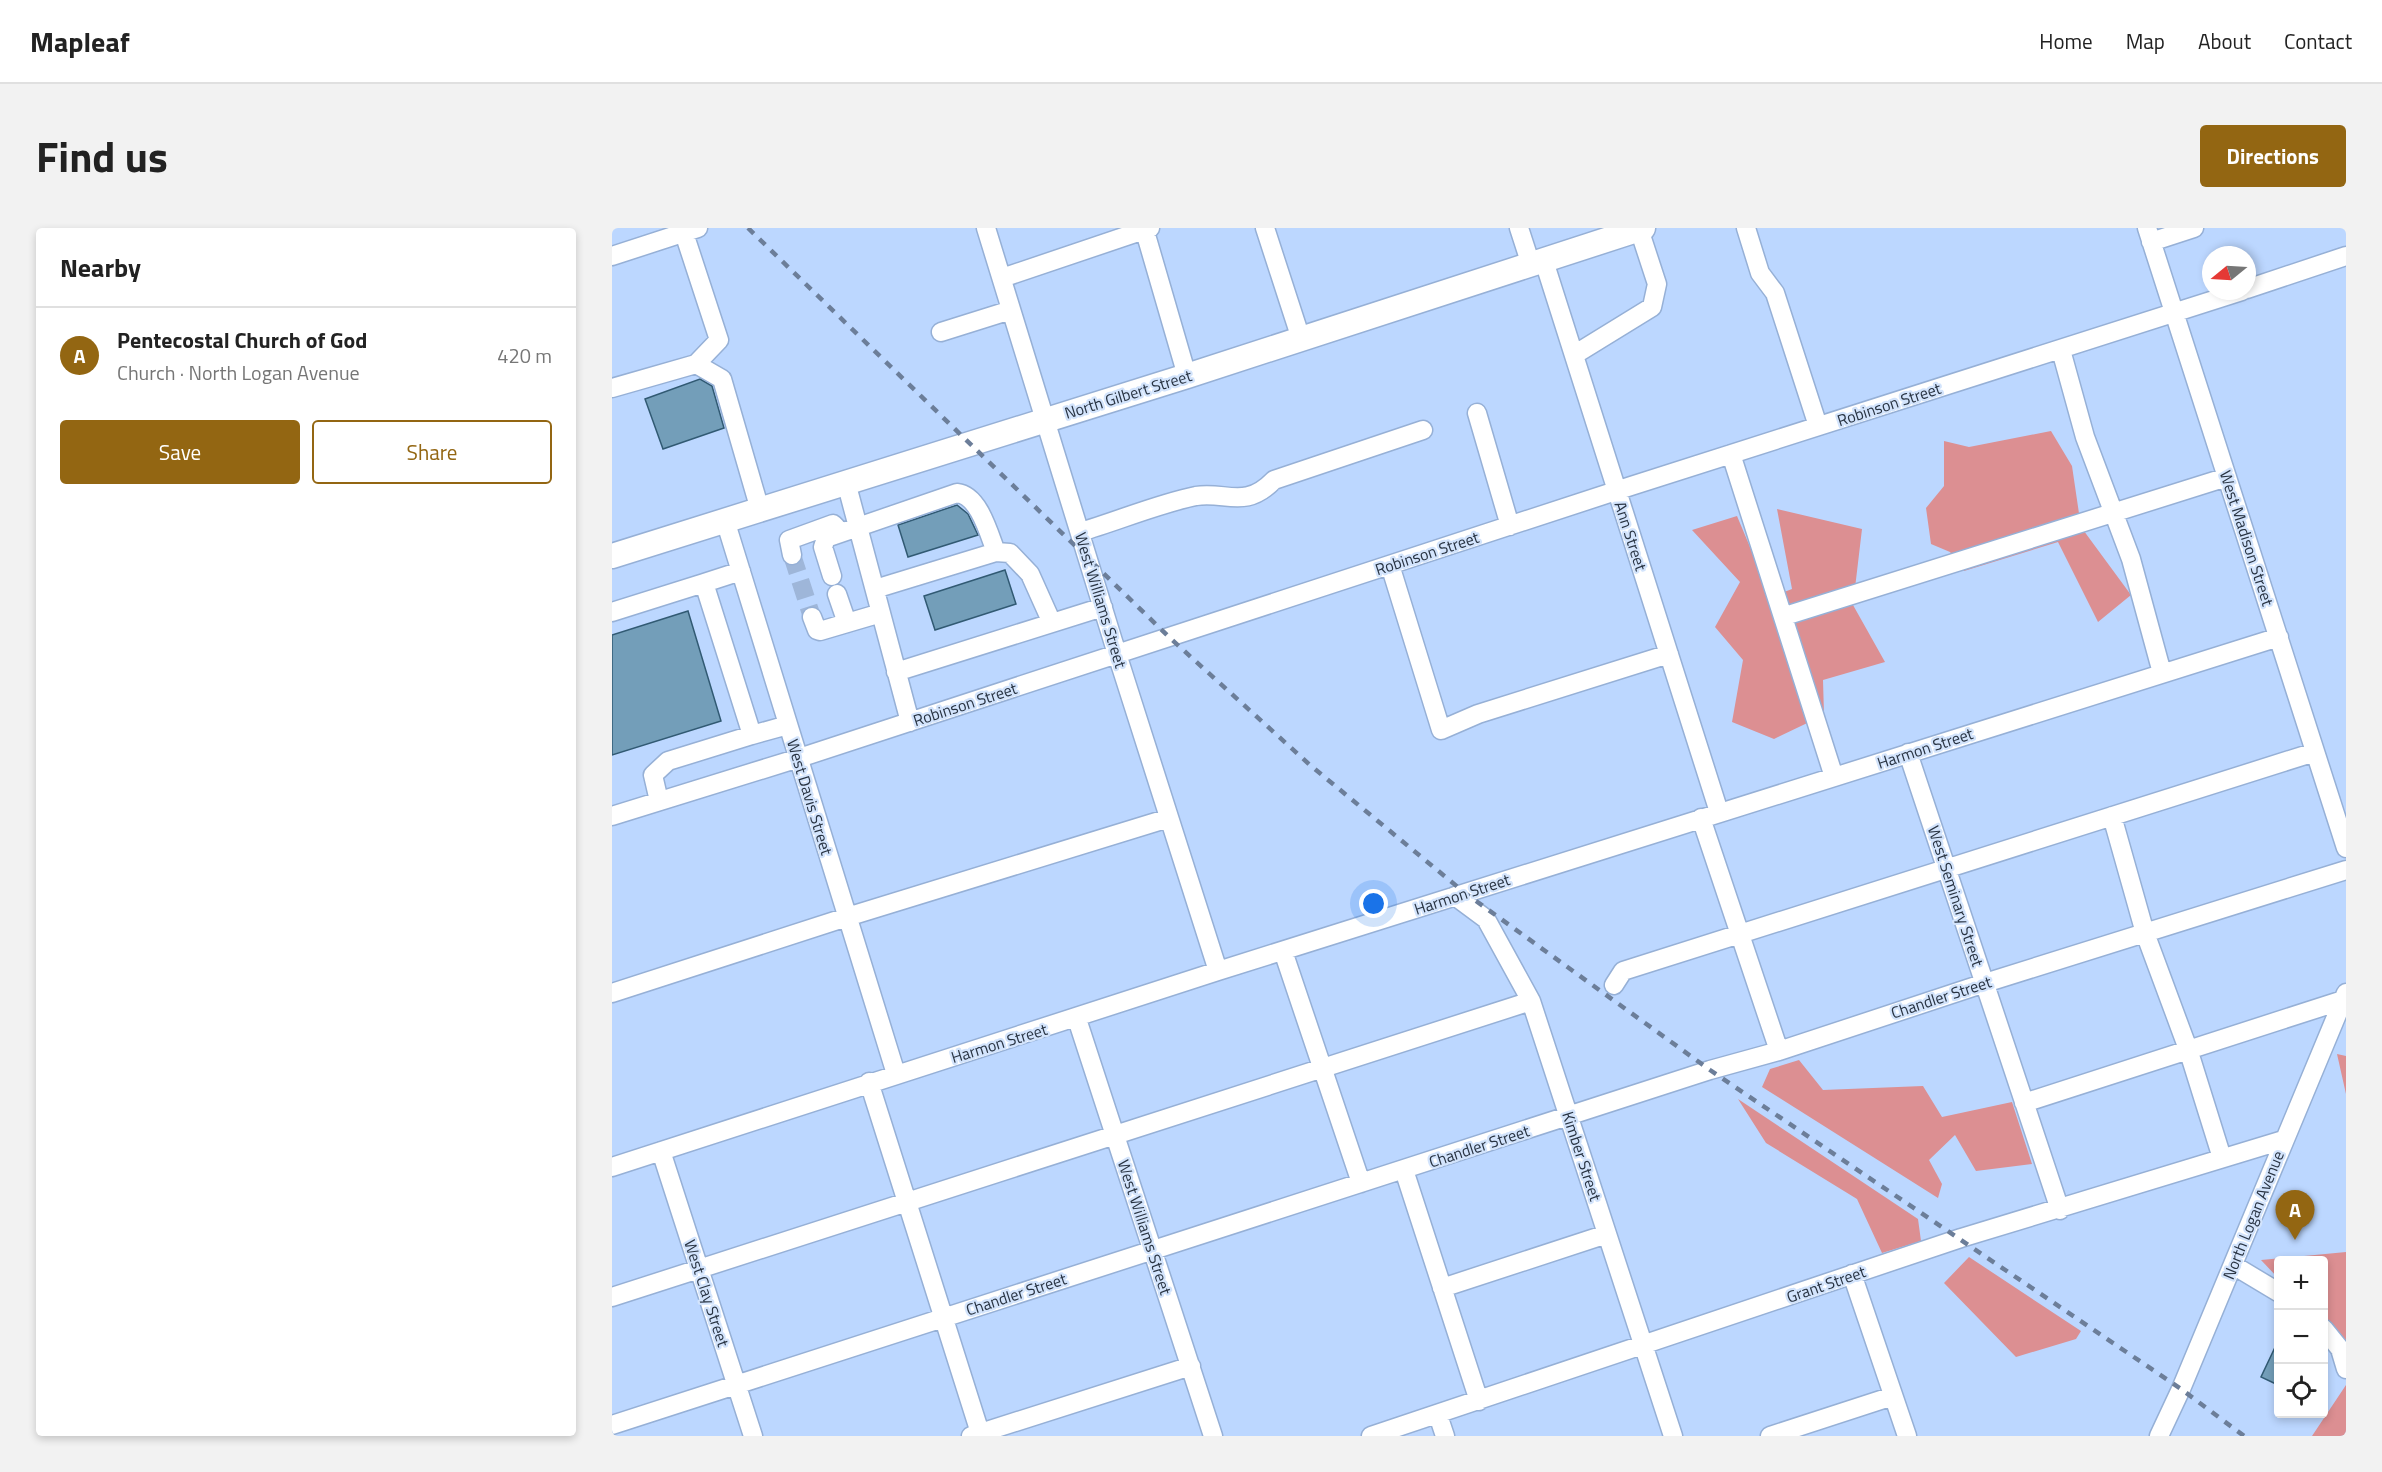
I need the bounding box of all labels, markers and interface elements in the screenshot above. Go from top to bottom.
text: Mapleaf [30,20,130,63]
text: Home [2039,25,2093,57]
text: Map [2126,25,2165,57]
text: About [2198,25,2251,57]
text: Contact [2284,25,2352,57]
text: Find us [36,124,168,188]
button: Directions [2200,125,2346,187]
north arrow [2202,246,2256,300]
text: Nearby [60,248,141,287]
text: Pentecostal Church of God [117,323,367,357]
text: A [73,340,86,371]
text: 420 m [497,340,552,371]
text: Church · North Logan Avenue [117,357,360,388]
street label: North Gilbert Street [1061,363,1195,425]
street label: Robinson Street [1834,376,1944,432]
button: Save [60,420,300,484]
button: Share [312,420,552,484]
street label: West Madison Street [2214,467,2280,609]
street label: Ann Street [1609,498,1654,574]
street label: Robinson Street [1372,525,1482,581]
street label: West Williams Street [1069,529,1133,671]
street label: Robinson Street [910,676,1020,732]
street label: Harmon Street [1874,721,1976,775]
street label: West Davis Street [781,736,839,858]
street label: West Seminary Street [1922,822,1990,970]
street label: Harmon Street [1411,867,1513,921]
your location [1359,889,1388,918]
street label: Chandler Street [1888,969,1995,1025]
street label: Harmon Street [948,1017,1050,1069]
street label: Kimber Street [1556,1108,1608,1204]
street label: Chandler Street [1426,1118,1533,1174]
street label: North Logan Avenue [2216,1147,2290,1283]
street label: West Williams Street [1112,1156,1178,1298]
pin: A [2276,1190,2314,1240]
street label: West Clay Street [678,1236,736,1350]
map controls [2274,1256,2328,1418]
button: + [2274,1256,2328,1310]
street label: Grant Street [1783,1259,1869,1309]
street label: Chandler Street [963,1266,1070,1322]
button: − [2274,1310,2328,1364]
button: locate [2274,1364,2328,1418]

